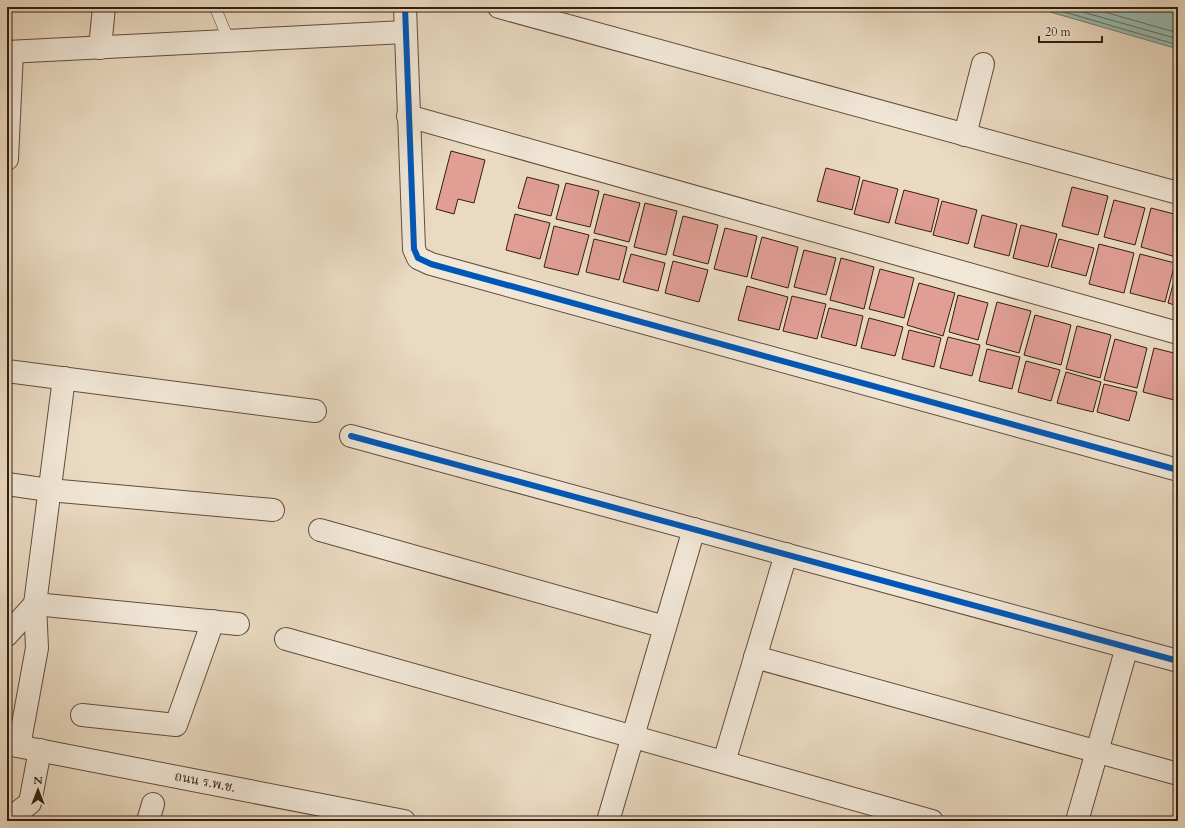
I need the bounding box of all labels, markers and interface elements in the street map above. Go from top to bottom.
scale bar [1039,18,1102,44]
text: 20 m [1045,24,1072,40]
street label: ถนน ร.พ.ช. [173,767,237,797]
north arrow [18,770,58,810]
text: N [33,773,43,788]

